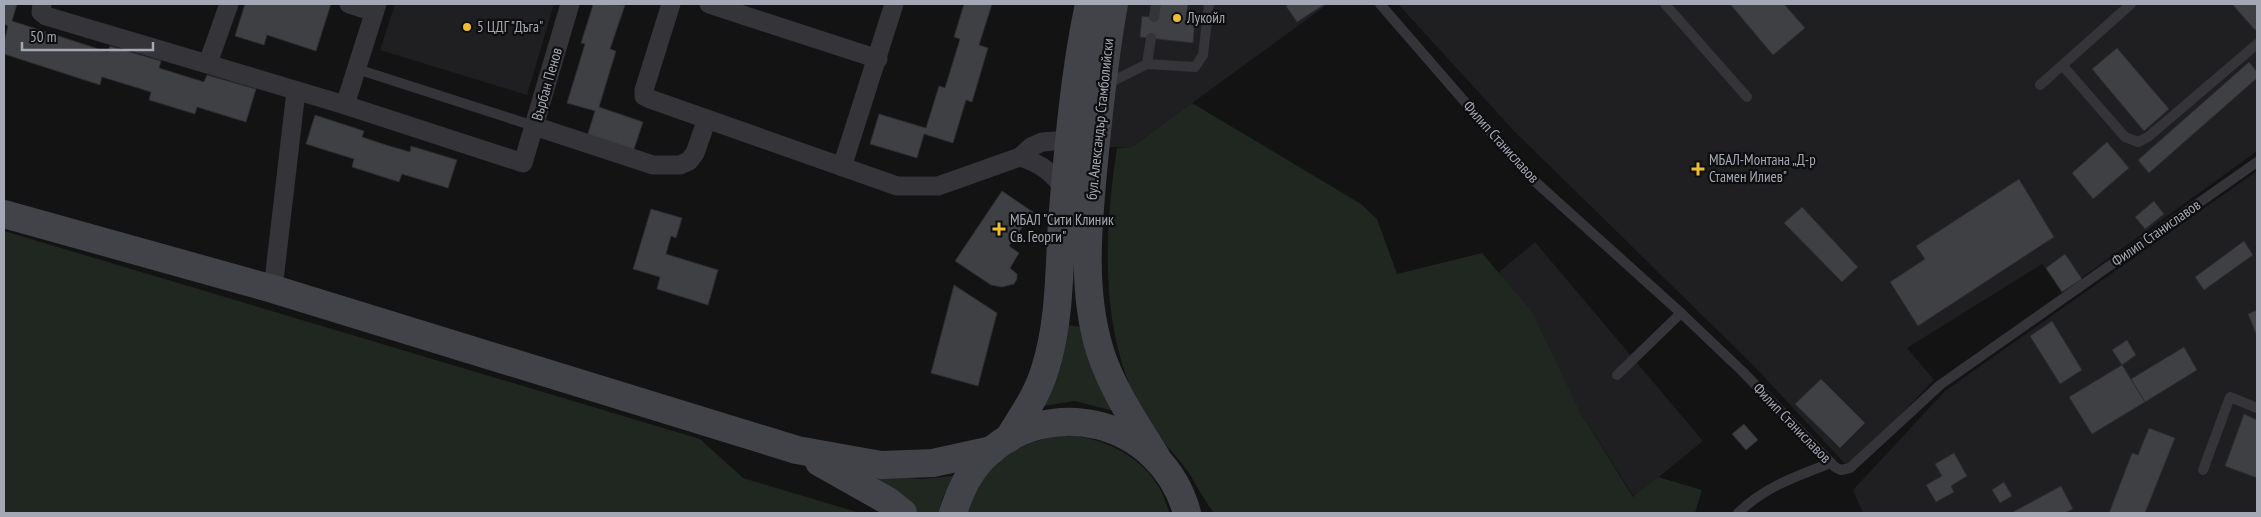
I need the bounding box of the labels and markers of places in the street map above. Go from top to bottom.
place label: Лукойл [1186,8,1225,27]
marker: Лукойл [1171,12,1183,24]
place label: 5 ЦДГ "Дъга" [477,17,543,36]
marker: 5 ЦДГ "Дъга" [461,21,473,33]
place label: МБАЛ-Монтана „Д-р Стамен Илиев" [1709,150,1816,186]
marker: МБАЛ-Монтана „Д-р Стамен Илиев" [1691,162,1705,176]
place label: МБАЛ "Сити Клиник Св. Георги" [1010,210,1114,246]
marker: МБАЛ "Сити Клиник Св. Георги" [992,222,1006,236]

